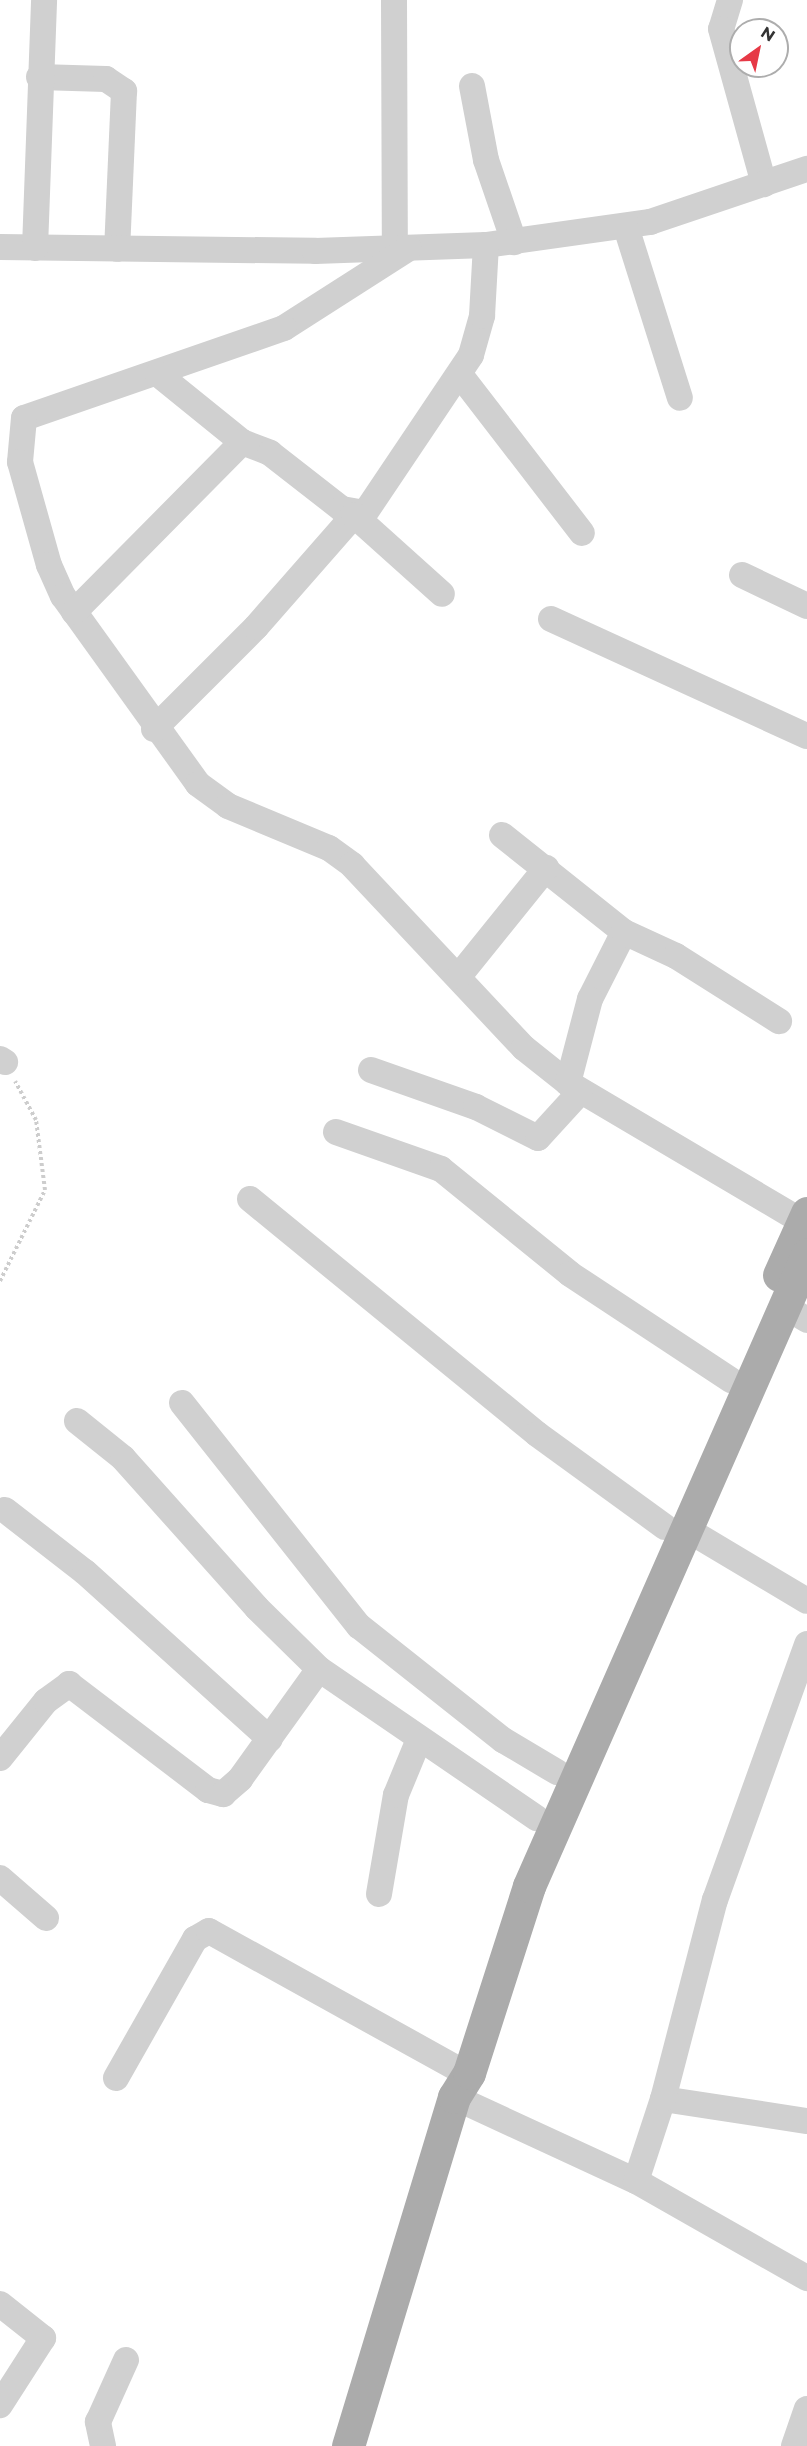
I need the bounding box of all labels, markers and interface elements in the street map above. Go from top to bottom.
north arrow [729,18,789,78]
text: N [757,23,779,46]

